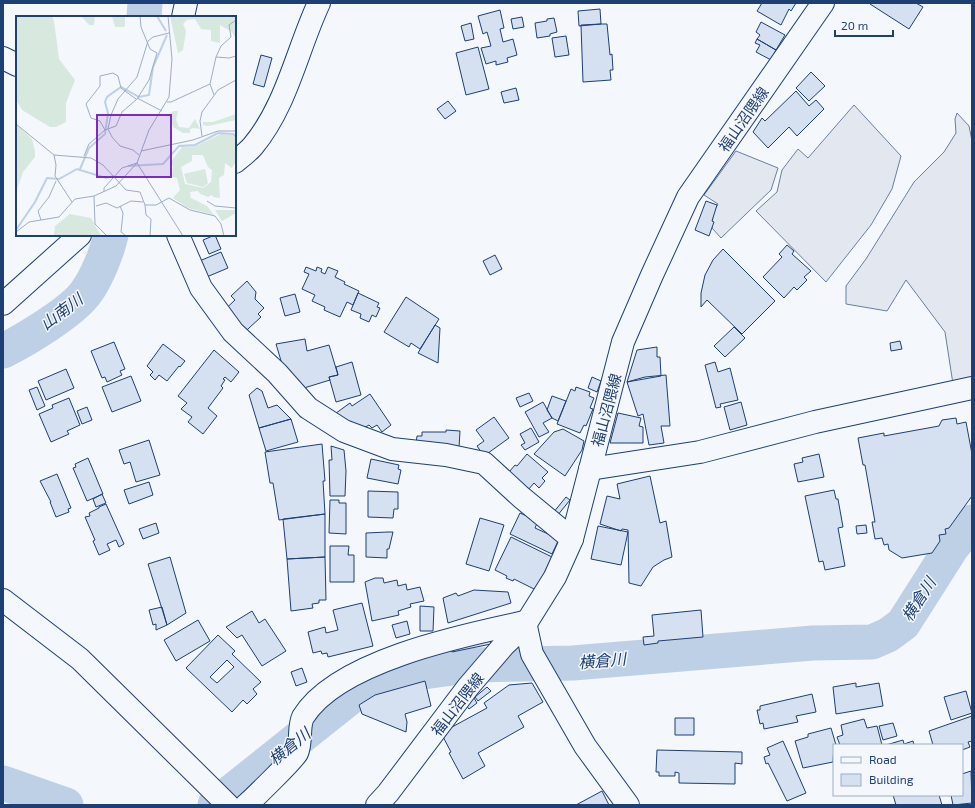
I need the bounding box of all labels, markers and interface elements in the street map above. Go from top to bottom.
scale bar [835,12,893,38]
inset map [16,16,236,236]
text: 20 m [841,18,868,32]
street label: 福山沼隈線 [714,83,772,155]
water label: 山南川 [36,288,87,333]
street label: 福山沼隈線 [588,371,624,449]
water label: 横倉川 [897,572,940,624]
water label: 横倉川 [577,648,629,672]
street label: 福山沼隈線 [427,669,487,739]
water label: 横倉川 [264,722,315,768]
legend [833,744,963,796]
text: Road [869,752,897,766]
text: Building [869,772,914,786]

